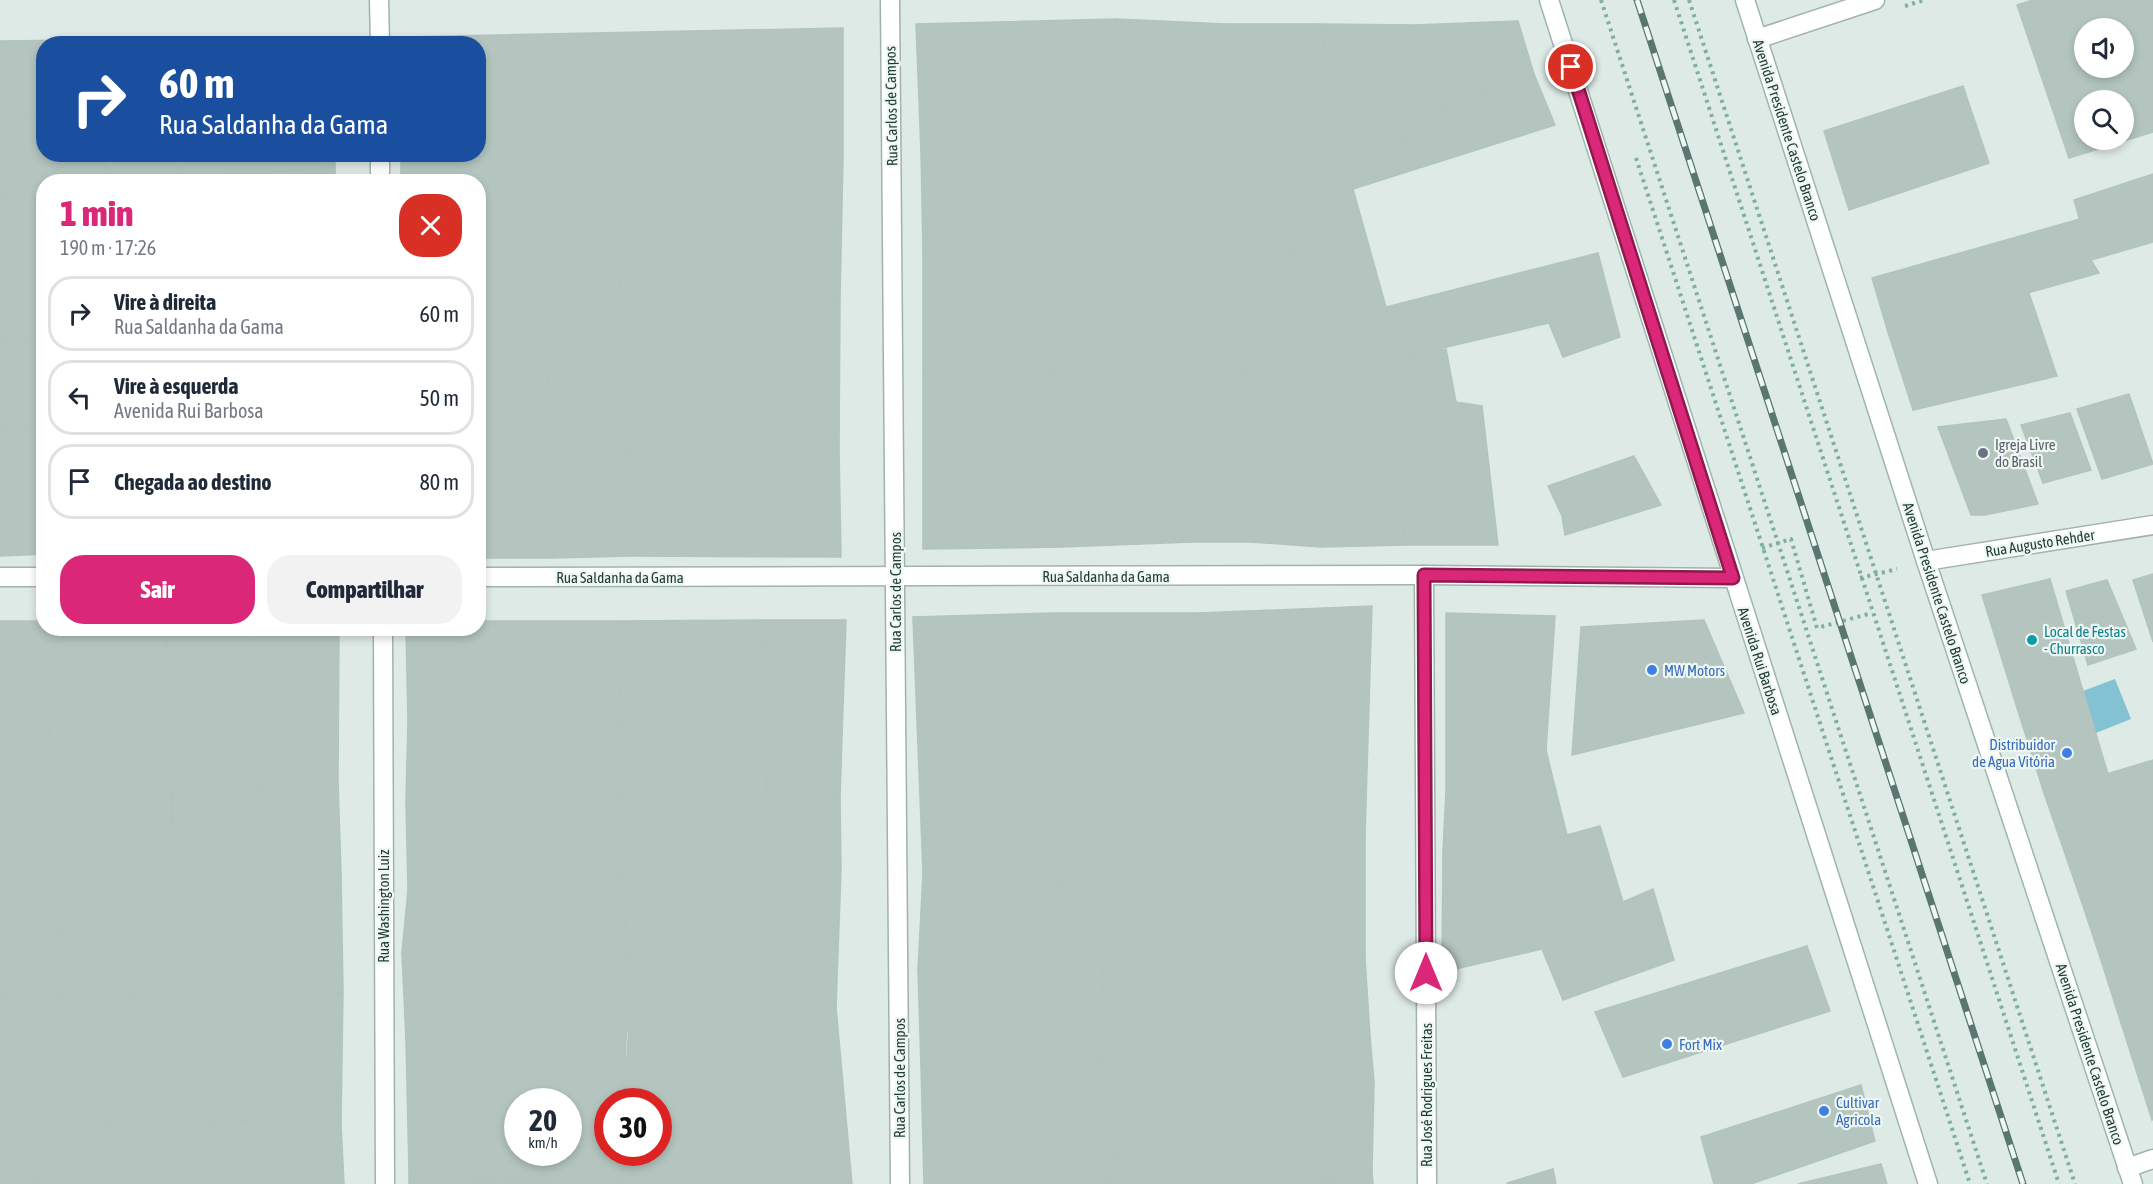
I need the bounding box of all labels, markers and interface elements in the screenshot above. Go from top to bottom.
map controls [2074,18,2134,150]
button: sound [2074,18,2134,78]
street label: Avenida Presidente Castelo Branco [1750,37,1824,223]
pin [1545,41,1596,92]
street label: Rua Carlos de Campos [881,46,901,166]
icon: arrive [1554,50,1587,83]
text: 60 m [159,59,234,107]
icon: right [60,60,138,138]
button: search [2074,90,2134,150]
text: Rua Saldanha da Gama [159,109,388,140]
text: 1 min [60,192,134,234]
button: close [399,194,462,257]
text: 190 m · 17:26 [60,236,156,259]
text: Vire à direita [114,289,216,315]
icon: right [63,297,96,330]
text: 60 m [419,301,459,327]
text: Rua Saldanha da Gama [114,315,284,338]
text: Vire à esquerda [114,373,239,399]
icon: left [63,381,96,414]
text: 50 m [419,385,459,411]
text: Avenida Rui Barbosa [114,399,264,422]
place label: Igreja Livre do Brasil [1995,436,2056,470]
marker: Igreja Livre do Brasil [1976,446,1990,460]
icon: arrive [63,465,96,498]
text: Chegada ao destino [114,469,272,495]
text: 80 m [419,469,459,495]
street label: Avenida Presidente Castelo Branco [1900,500,1974,686]
street label: Rua Augusto Rehder [1984,526,2096,560]
street label: Rua Carlos de Campos [887,532,904,652]
button: Sair [60,555,255,624]
button: Compartilhar [267,555,462,624]
street label: Rua Saldanha da Gama [1042,568,1170,585]
street label: Rua Saldanha da Gama [556,569,684,586]
street label: Avenida Rui Barbosa [1735,605,1785,717]
place label: Local de Festas - Churrasco [2044,623,2126,657]
marker: Local de Festas - Churrasco [2025,633,2039,647]
place label: MW Motors [1664,662,1725,679]
marker: MW Motors [1645,663,1659,677]
place label: Distribuidor de Agua Vitória [1972,736,2056,770]
marker: Distribuidor de Agua Vitória [2060,746,2074,760]
street label: Rua Washington Luiz [375,849,392,963]
position arrow [1394,941,1458,1005]
street label: Avenida Presidente Castelo Branco [2053,961,2127,1147]
street label: Rua Carlos de Campos [891,1018,908,1138]
street label: Rua José Rodrigues Freitas [1418,1023,1435,1167]
place label: Fort Mix [1679,1036,1722,1053]
marker: Fort Mix [1660,1037,1674,1051]
speed limit sign: 30 [594,1088,672,1166]
place label: Cultivar Agricola [1836,1094,1881,1128]
text: 20 [529,1103,557,1137]
marker: Cultivar Agricola [1817,1104,1831,1118]
text: km/h [528,1134,558,1151]

